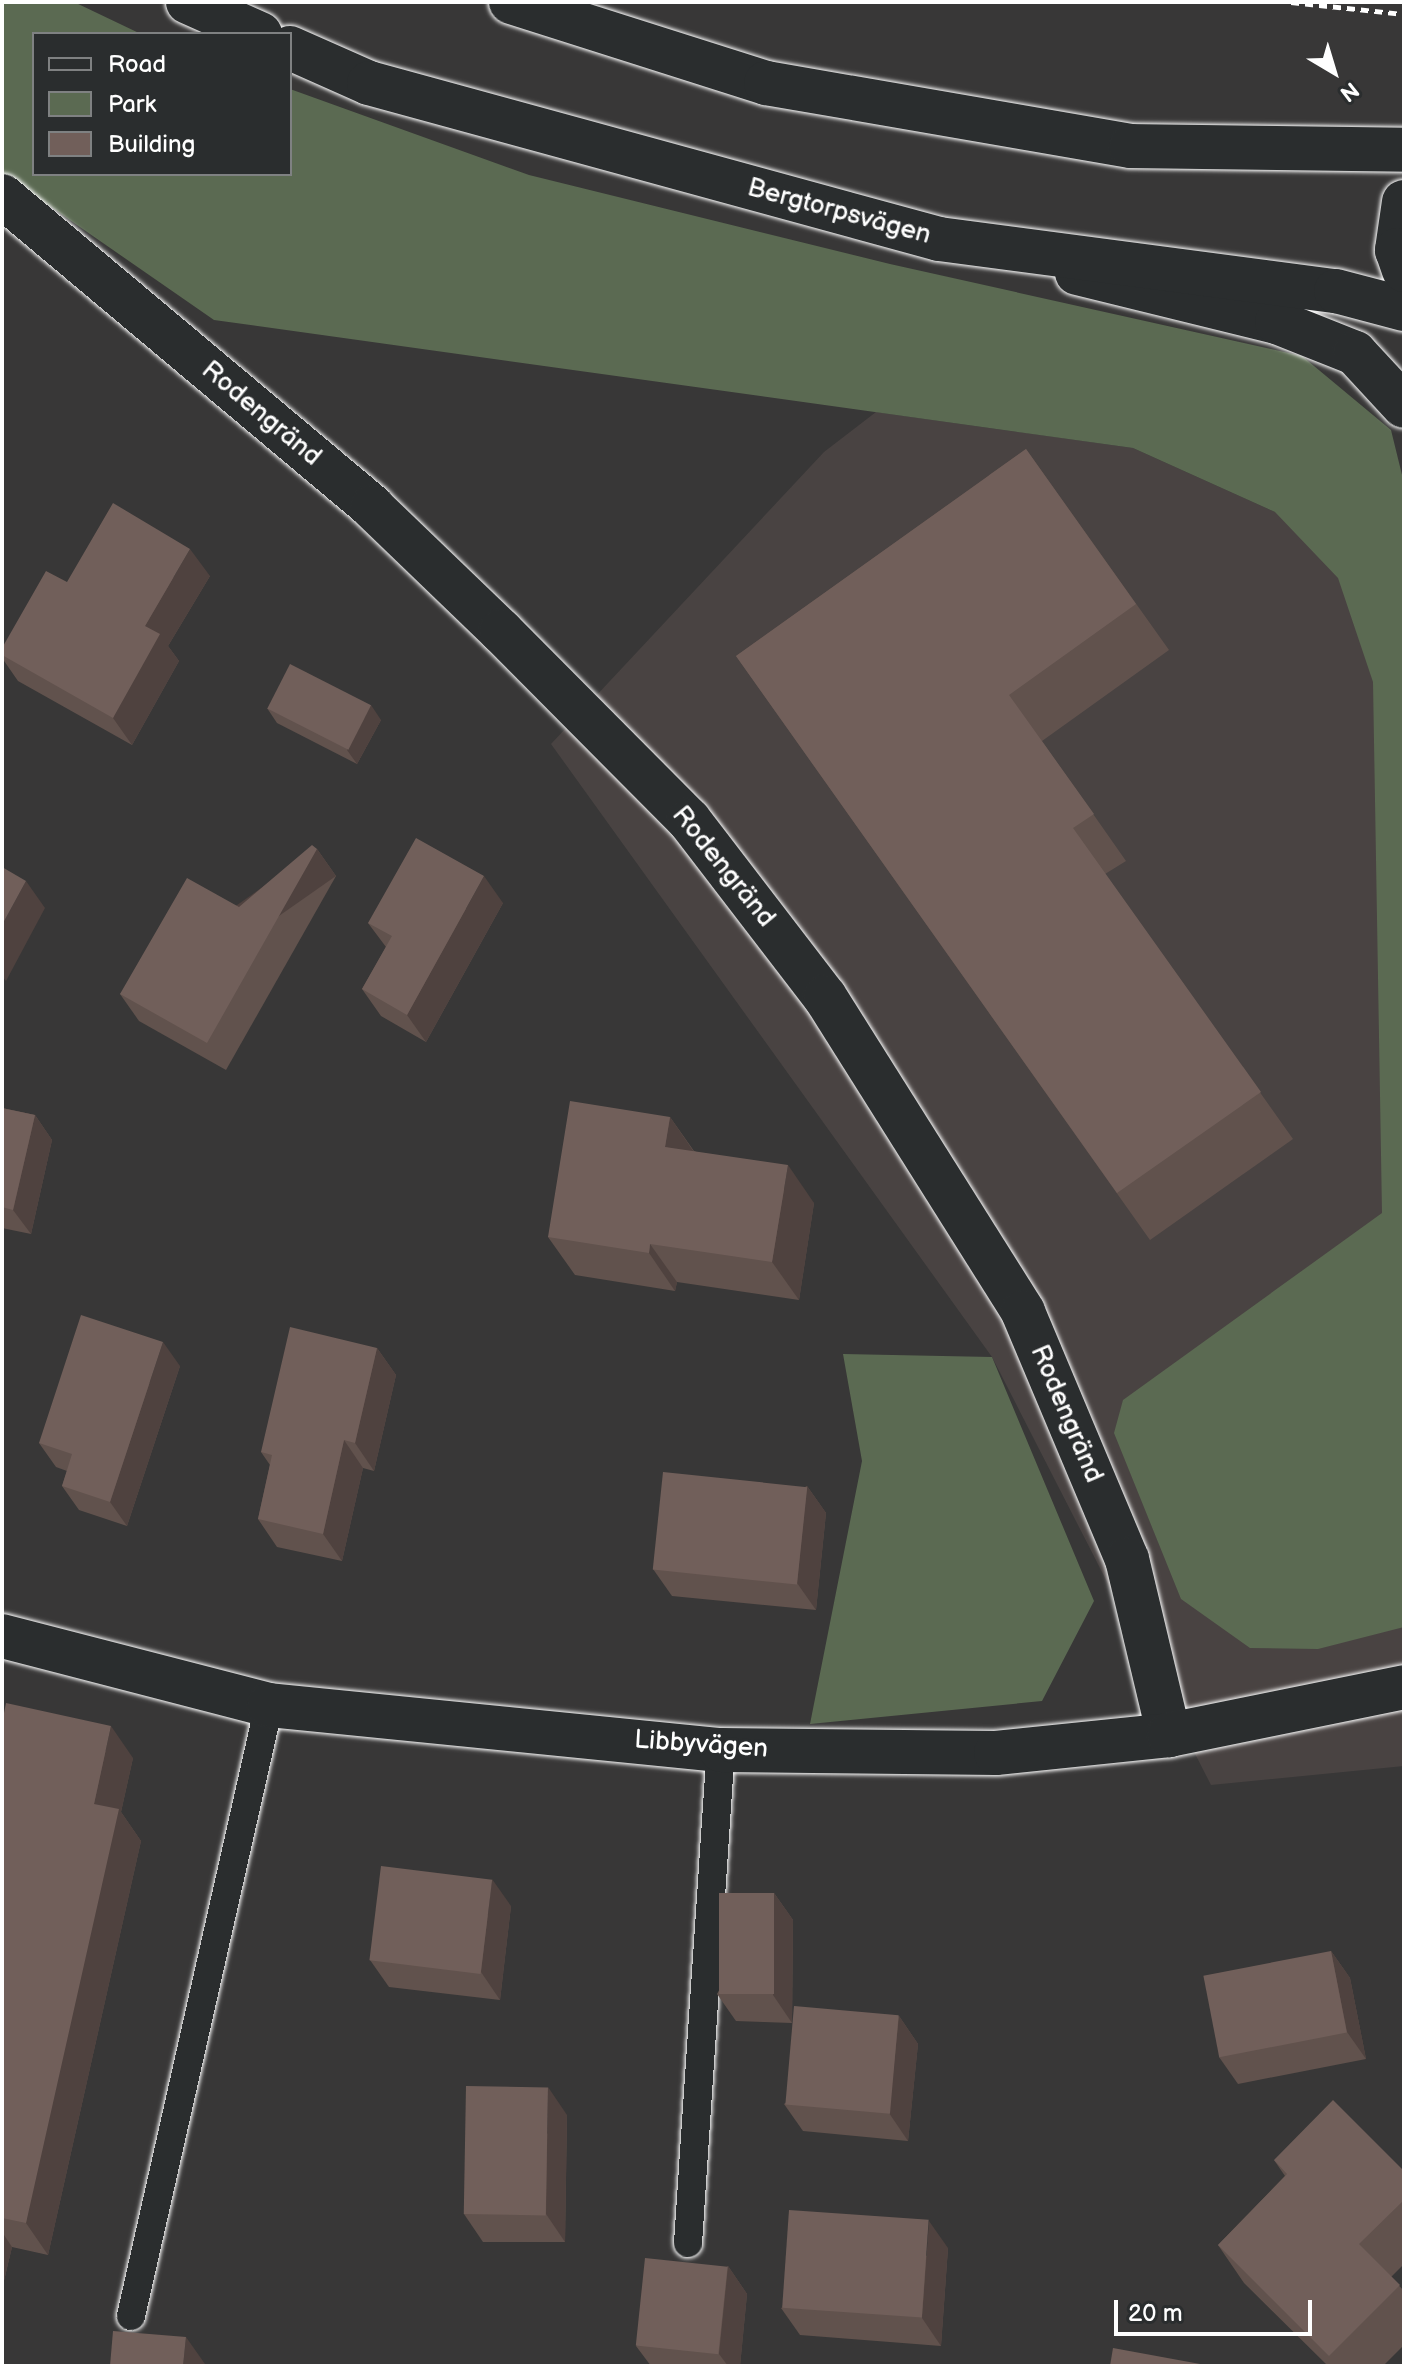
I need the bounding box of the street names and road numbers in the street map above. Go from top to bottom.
street label: Bergtorpsvägen [744,173,934,251]
street label: Rodengränd [195,355,327,473]
street label: Rodengränd [665,800,781,934]
street label: Rodengränd [1023,1341,1109,1487]
street label: Libbyvägen [633,1725,769,1765]

